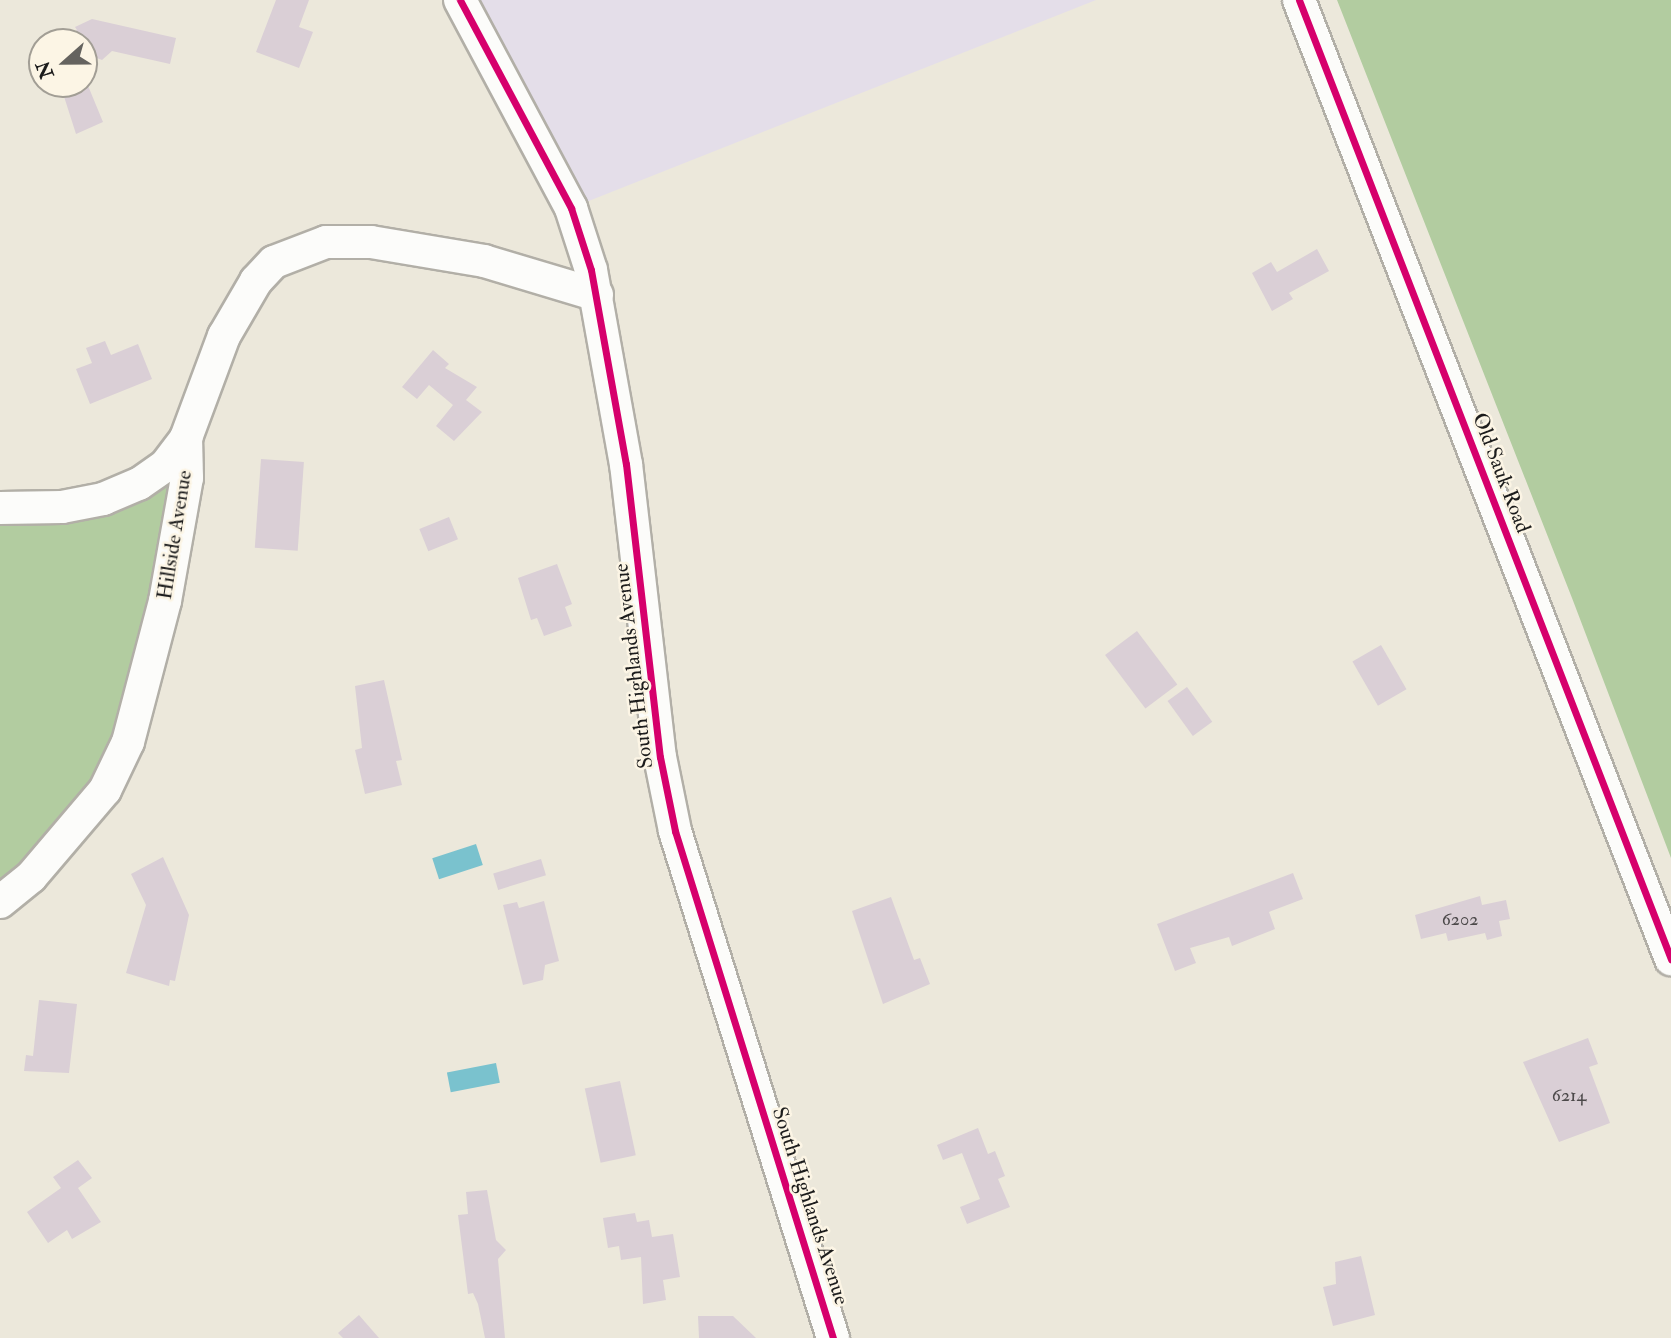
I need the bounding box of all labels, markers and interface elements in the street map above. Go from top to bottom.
north arrow [28,28,98,98]
text: N [31,58,60,82]
street label: Old Sauk Road [1467,409,1535,537]
street label: Hillside Avenue [152,469,198,601]
street label: South Highlands Avenue [609,562,659,770]
house number: 6202 [1442,909,1478,931]
house number: 6214 [1552,1085,1586,1107]
street label: South Highlands Avenue [766,1104,854,1308]

